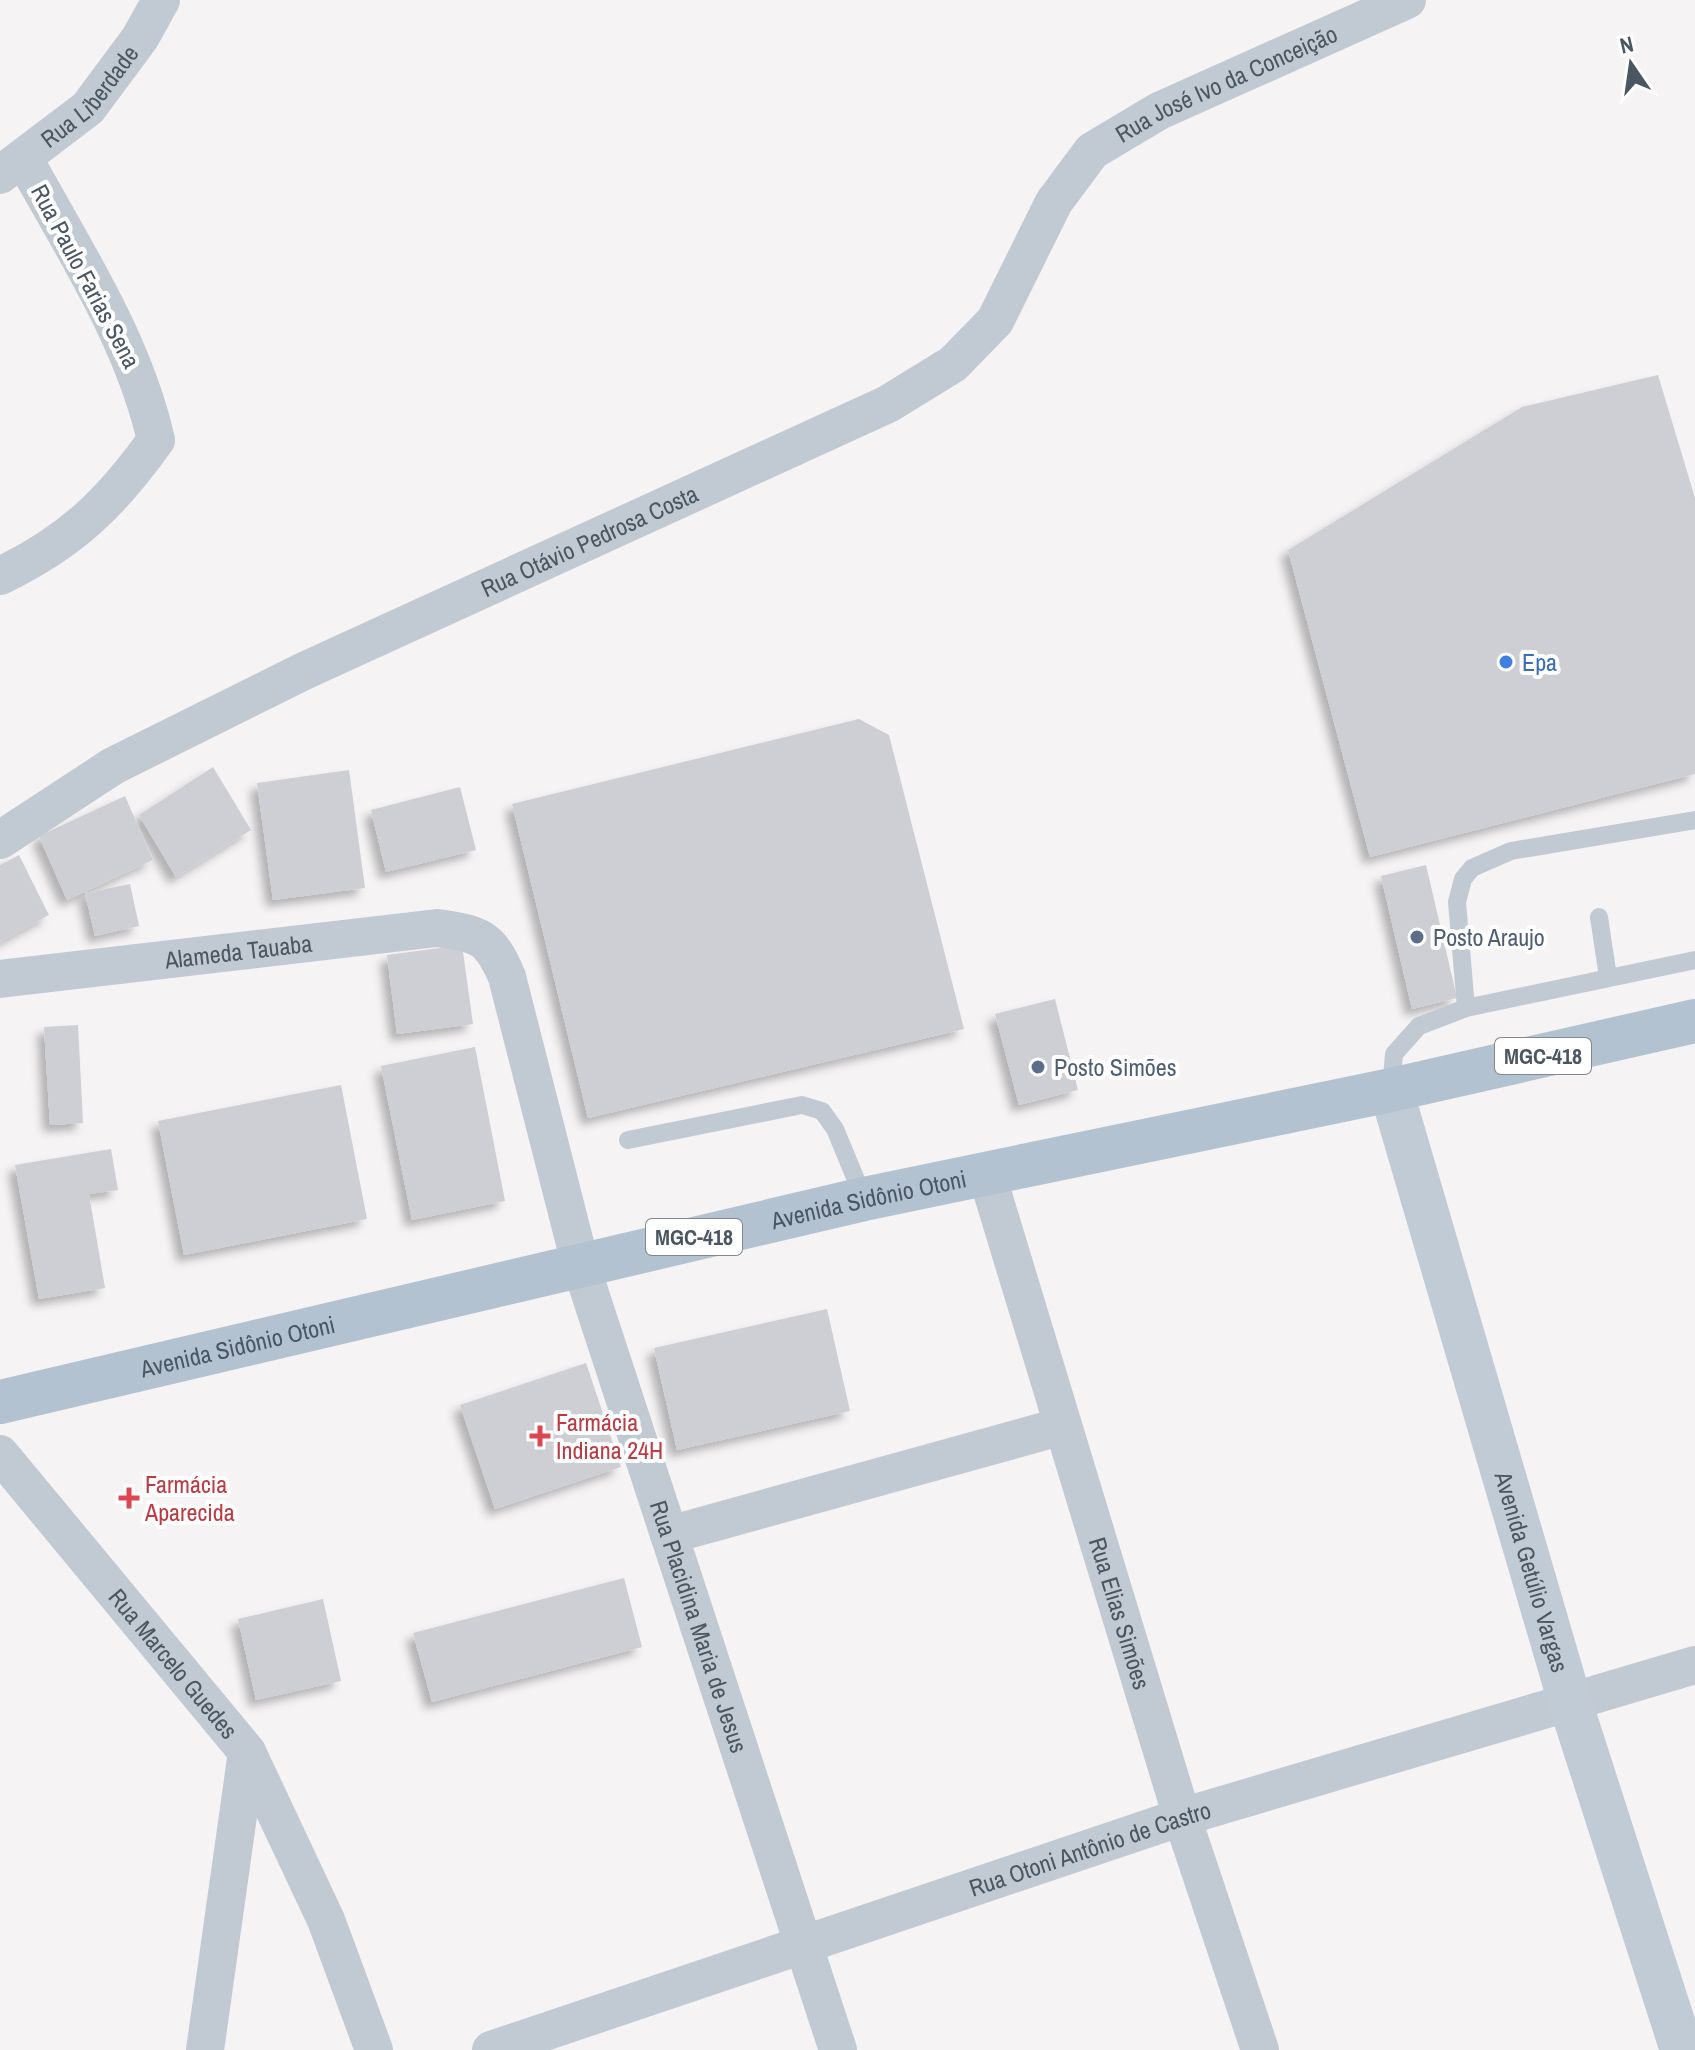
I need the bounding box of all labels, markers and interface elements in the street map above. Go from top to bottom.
street label: Rua José Ivo da Conceição [1109,17,1342,150]
north arrow [1591,24,1671,104]
text: N [1617,28,1636,61]
street label: Rua Liberdade [34,39,145,155]
street label: Rua Paulo Farias Sena [24,179,148,373]
street label: Rua Otávio Pedrosa Costa [476,477,703,604]
place label: Epa [1522,646,1557,678]
marker: Epa [1497,653,1515,671]
place label: Posto Araujo [1433,921,1545,953]
street label: Alameda Tauaba [162,927,314,976]
marker: Posto Araujo [1408,928,1426,946]
road number: MGC-418 [1495,1038,1591,1074]
place label: Posto Simões [1054,1051,1177,1083]
marker: Posto Simões [1029,1058,1047,1076]
street label: Avenida Sidônio Otoni [767,1162,969,1237]
road number: MGC-418 [646,1219,742,1255]
street label: Avenida Sidônio Otoni [136,1308,338,1385]
place label: Farmácia Indiana 24H [556,1406,663,1466]
marker: Farmácia Indiana 24H [531,1427,549,1445]
street label: Avenida Getúlio Vargas [1487,1467,1576,1676]
place label: Farmácia Aparecida [144,1468,235,1528]
marker: Farmácia Aparecida [120,1489,138,1507]
street label: Rua Placidina Maria de Jesus [643,1496,755,1757]
street label: Rua Elias Simões [1082,1533,1158,1693]
street label: Rua Marcelo Guedes [102,1582,245,1745]
street label: Rua Otoni Antônio de Castro [965,1793,1215,1904]

